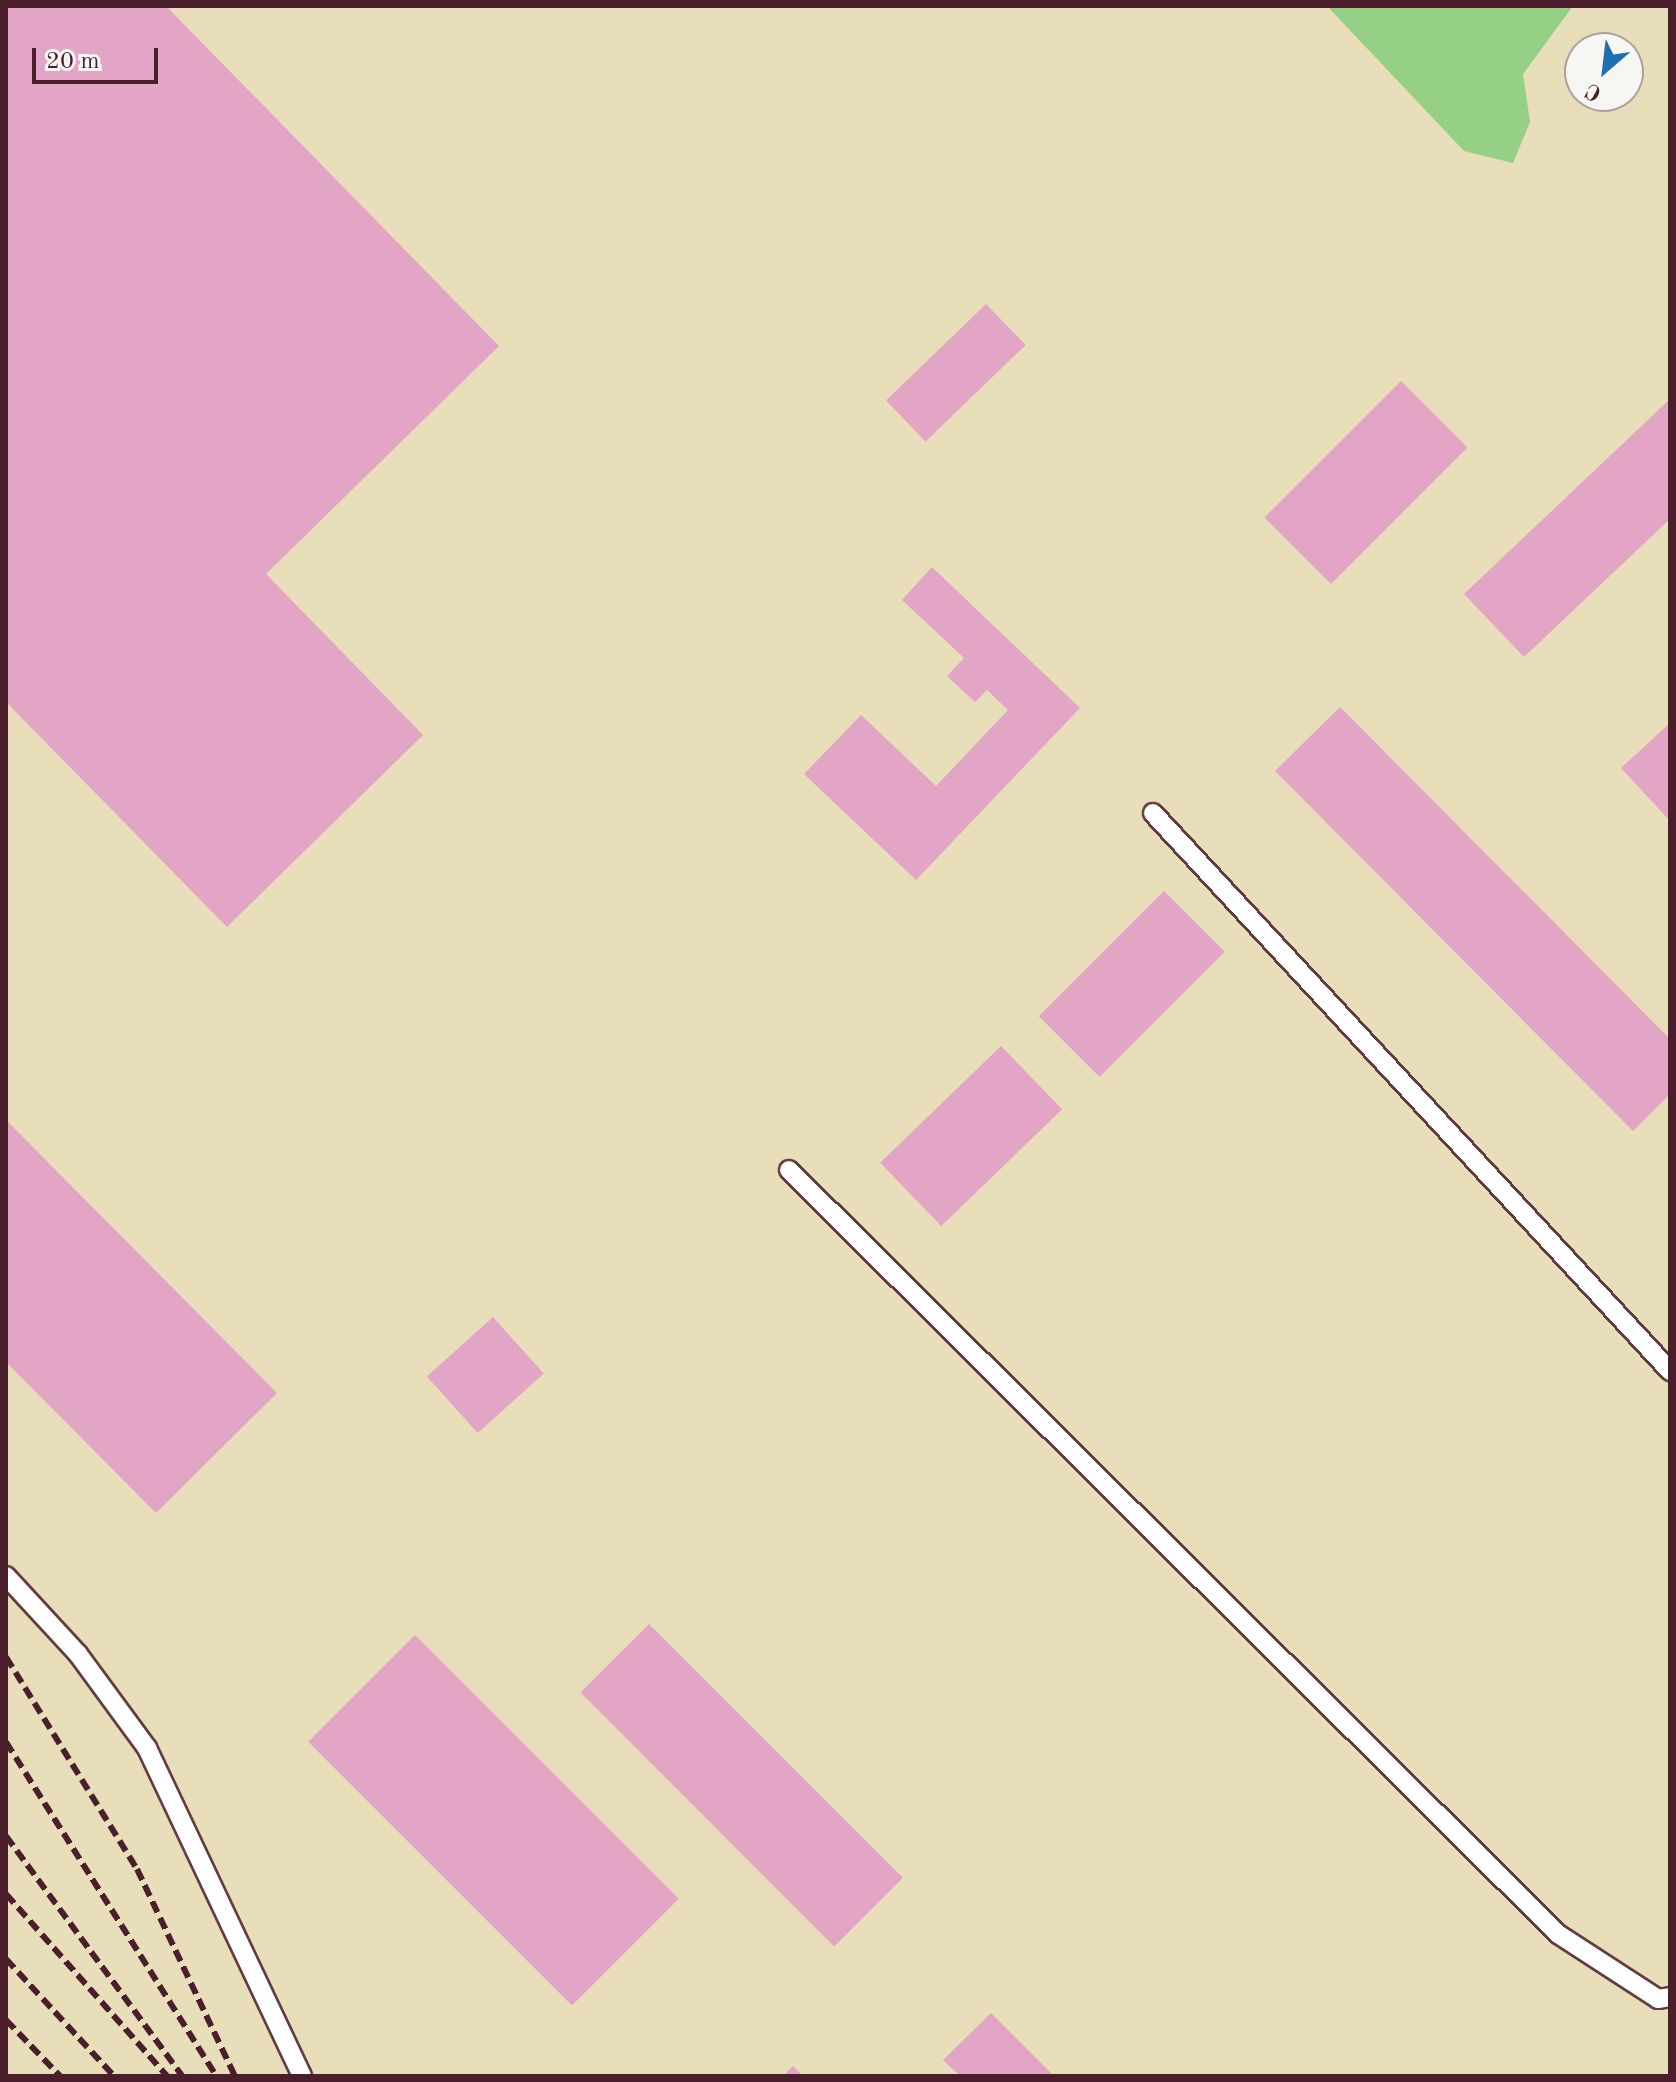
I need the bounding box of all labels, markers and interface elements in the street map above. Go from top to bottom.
scale bar [36,32,162,82]
north arrow [1564,32,1644,112]
text: 20 m [46,50,100,74]
text: С [1582,78,1605,105]

